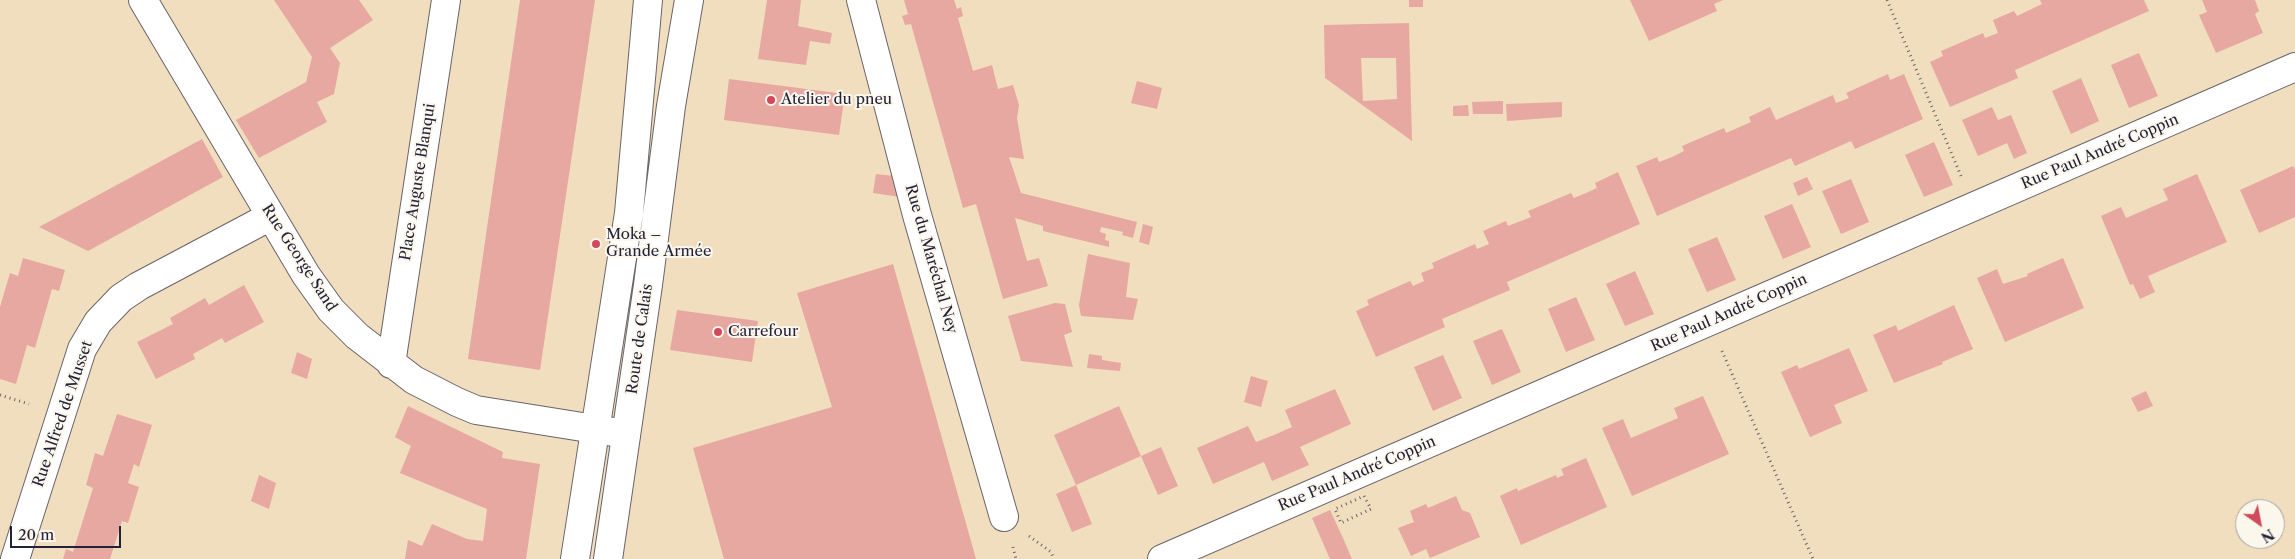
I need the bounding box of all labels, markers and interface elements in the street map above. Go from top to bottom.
place label: Atelier du pneu [781,91,892,109]
marker: Atelier du pneu [765,94,777,106]
street label: Place Auguste Blanqui [397,102,439,262]
street label: Rue Paul André Coppin [2019,111,2181,193]
street label: Rue du Maréchal Ney [901,182,961,336]
street label: Rue George Sand [258,201,340,315]
place label: Moka – Grande Armée [606,226,711,261]
marker: Moka – Grande Armée [590,238,602,250]
street label: Rue Paul André Coppin [1648,270,1810,356]
street label: Route de Calais [623,283,657,395]
place label: Carrefour [728,323,798,341]
marker: Carrefour [712,326,724,338]
street label: Rue Alfred de Musset [29,338,97,490]
street label: Rue Paul André Coppin [1276,433,1438,515]
north arrow [2235,499,2285,549]
scale bar [12,516,124,548]
text: 20 m [18,525,54,544]
text: N [2258,525,2278,547]

